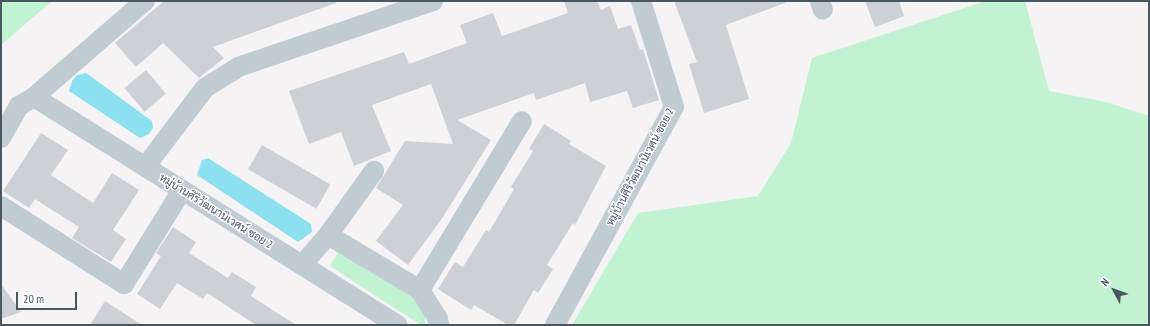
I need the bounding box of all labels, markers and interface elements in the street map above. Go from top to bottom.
street label: หมู่บ้านศิริวัฒนานิเวศน์ ซอย 2 [603,106,677,228]
street label: หมู่บ้านศิริวัฒนานิเวศน์ ซอย 2 [157,171,275,251]
north arrow [1094,270,1134,310]
text: N [1098,275,1112,289]
scale bar [18,284,79,310]
text: 20 m [23,291,44,306]

